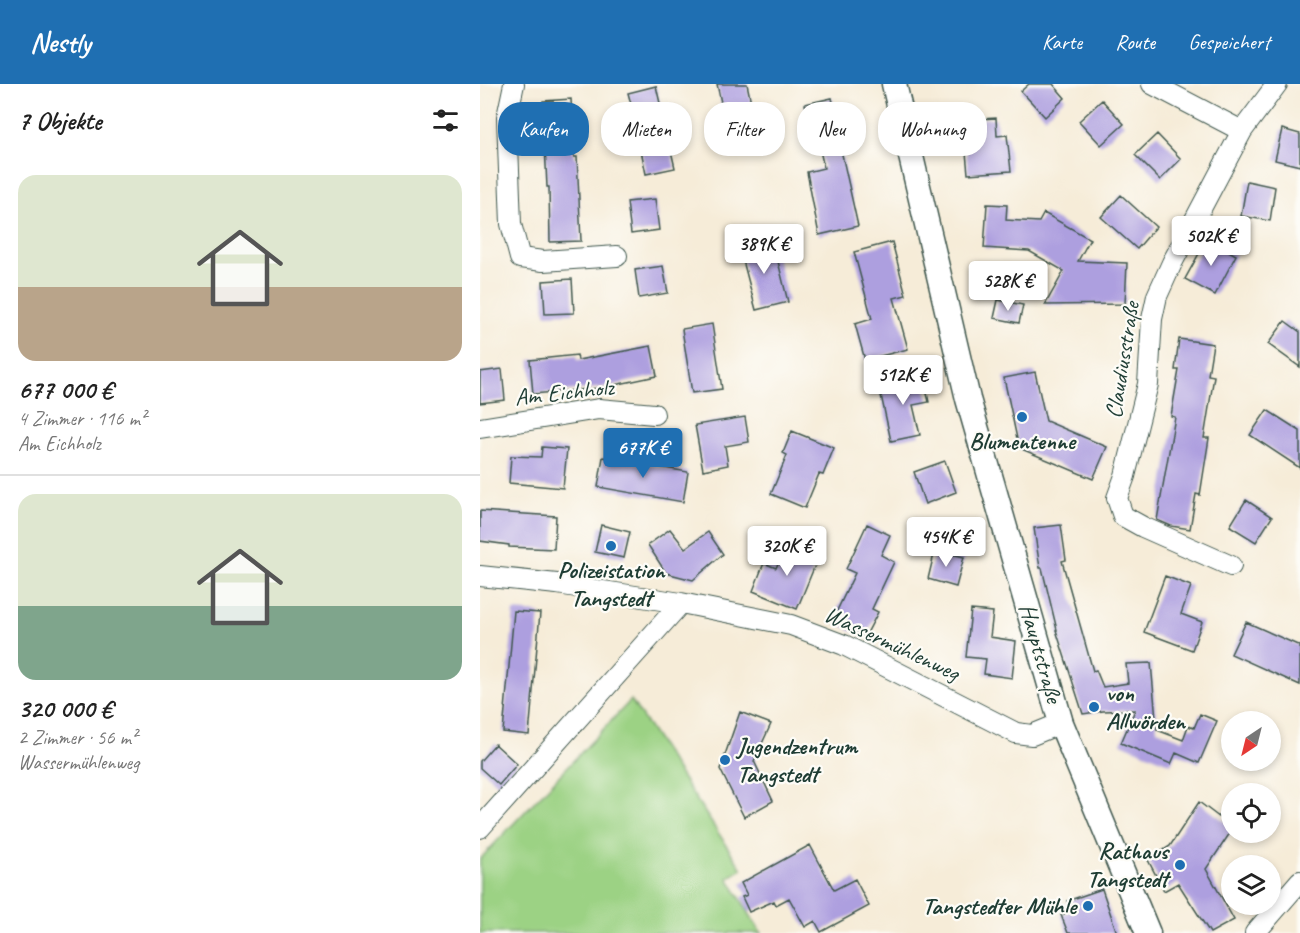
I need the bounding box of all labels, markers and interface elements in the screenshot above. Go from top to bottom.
text: Nestly [30,25,91,60]
text: Karte [1042,29,1082,55]
text: Route [1115,29,1155,55]
text: Gespeichert [1188,29,1270,55]
chip: Kaufen [498,102,589,156]
chip: Mieten [601,102,692,156]
chip: Filter [704,102,785,156]
chip: Neu [797,102,866,156]
chip: Wohnung [878,102,987,156]
text: 7 Objekte [18,104,102,137]
icon: filters [429,104,462,137]
icon: home [186,214,294,322]
pin: 502K € [1162,216,1260,267]
text: 502K € [1186,223,1236,248]
pin: 389K € [715,224,813,275]
text: 389K € [739,231,789,256]
pin: 528K € [959,261,1057,312]
text: 528K € [983,268,1033,293]
street label: Claudiusstraße [1098,297,1146,420]
pin: 512K € [854,355,952,406]
text: 512K € [878,362,928,387]
street label: Am Eichholz [513,372,616,412]
text: 677 000 € [18,373,113,406]
text: 4 Zimmer · 116 m² [18,406,146,431]
marker: Blumentenne [1015,410,1029,424]
place label: Blumentenne [969,426,1077,456]
pin: 677K € [594,428,692,479]
text: Am Eichholz [18,431,101,456]
text: 677K € [617,435,669,460]
pin: 454K € [897,517,995,568]
text: 454K € [921,524,971,549]
pin: 320K € [738,526,836,577]
icon: home [186,533,294,641]
text: 320K € [762,533,813,558]
marker: Polizeistation Tangstedt [604,539,618,553]
place label: Polizeistation Tangstedt [558,555,666,613]
street label: Wassermühlenweg [820,599,966,688]
street label: Hauptstraße [1013,600,1070,708]
place label: von Allwörden [1106,678,1187,736]
text: 320 000 € [18,692,112,725]
marker: von Allwörden [1087,700,1101,714]
north arrow [1221,711,1281,771]
map controls [1221,711,1281,915]
text: 2 Zimmer · 56 m² [18,725,137,750]
place label: Jugendzentrum Tangstedt [735,731,858,789]
text: Wassermühlenweg [18,750,139,775]
marker: Jugendzentrum Tangstedt [718,753,732,767]
button: locate [1221,783,1281,843]
place label: Rathaus Tangstedt [1087,836,1172,894]
button: layers [1221,855,1281,915]
marker: Rathaus Tangstedt [1173,858,1187,872]
place label: Tangstedter Mühle [922,891,1078,921]
marker: Tangstedter Mühle [1081,899,1095,913]

